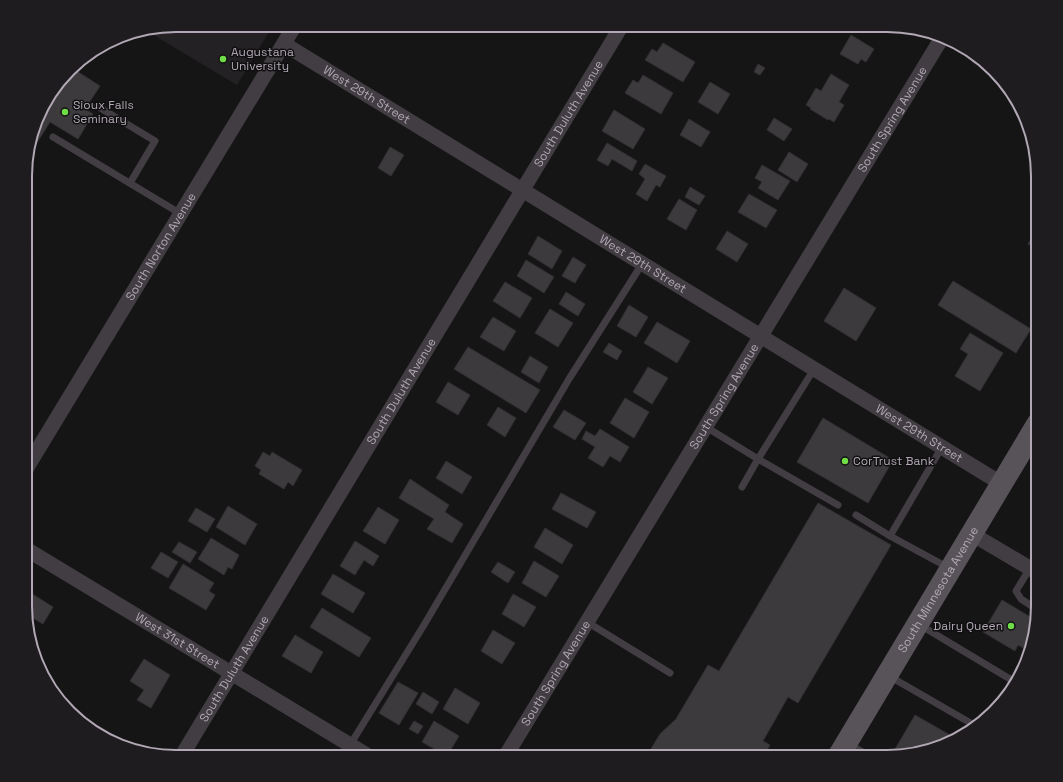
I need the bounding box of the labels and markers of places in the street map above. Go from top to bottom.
place label: Augustana University [231,44,294,74]
marker: Augustana University [218,54,228,64]
place label: Sioux Falls Seminary [73,97,134,127]
marker: Sioux Falls Seminary [60,107,70,117]
place label: CorTrust Bank [853,453,935,469]
marker: CorTrust Bank [840,456,850,466]
place label: Dairy Queen [933,618,1003,634]
marker: Dairy Queen [1006,621,1016,631]

